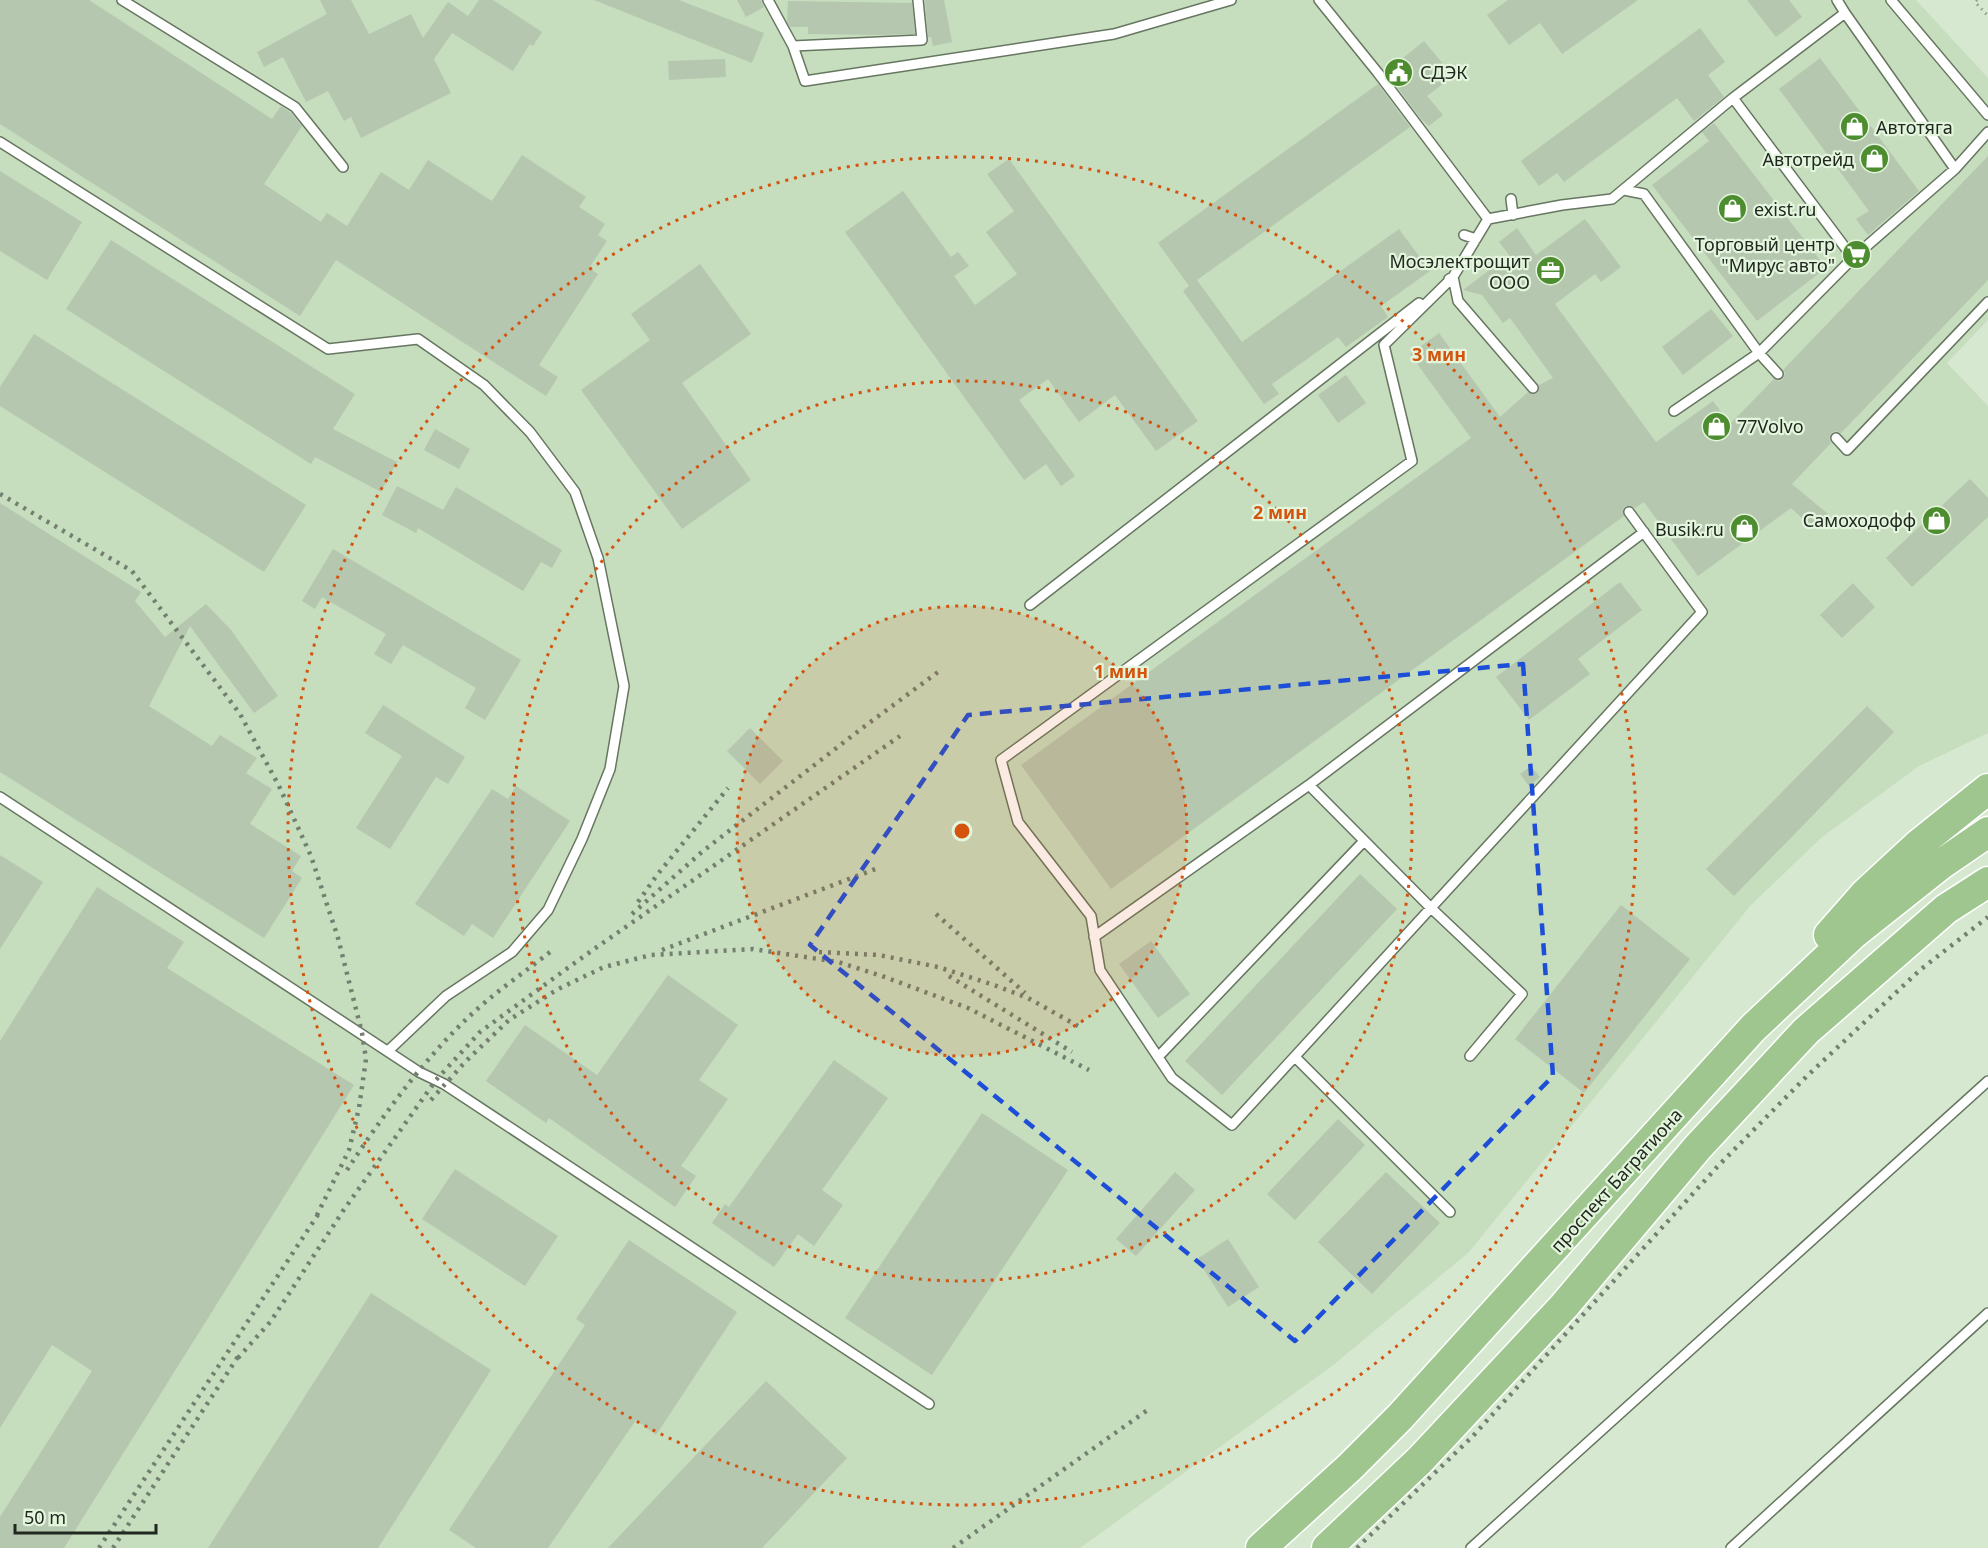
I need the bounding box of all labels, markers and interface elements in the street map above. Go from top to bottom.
public building icon: СДЭК [1383,56,1415,88]
place label: СДЭК [1420,60,1468,84]
shop icon: Автотяга [1839,111,1871,143]
place label: Автотяга [1876,115,1953,139]
shop icon: Автотрейд [1859,143,1891,175]
place label: Автотрейд [1763,147,1854,171]
shop icon: exist.ru [1717,193,1749,225]
place label: exist.ru [1754,197,1816,221]
place label: Торговый центр "Мирус авто" [1695,232,1835,277]
supermarket icon: Торговый центр "Мирус авто" [1840,238,1872,270]
place label: Мосэлектрощит ООО [1389,249,1531,294]
office icon: Мосэлектрощит ООО [1535,255,1567,287]
text: 3 мин [1412,342,1466,366]
shop icon: 77Volvo [1700,410,1732,442]
place label: 77Volvo [1737,414,1804,438]
text: 2 мин [1253,500,1307,524]
shop icon: Самоходофф [1921,504,1953,536]
place label: Самоходофф [1803,508,1916,532]
shop icon: Busik.ru [1729,513,1761,545]
place label: Busik.ru [1655,517,1724,541]
text: 1 мин [1094,659,1148,683]
centre of rings [952,821,972,841]
street label: проспект Багратиона [1545,1103,1687,1257]
scale bar [15,1497,156,1535]
text: 50 m [24,1505,66,1529]

